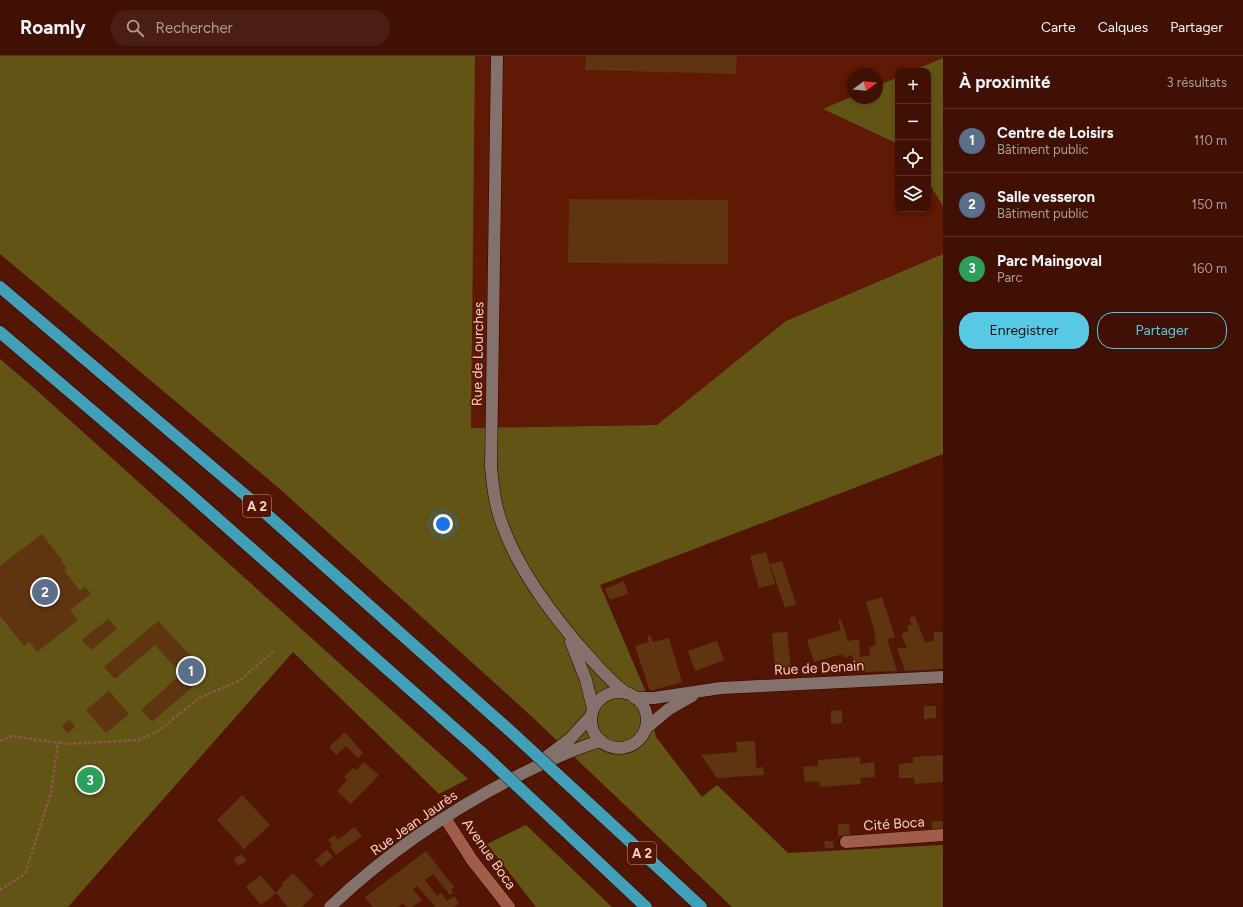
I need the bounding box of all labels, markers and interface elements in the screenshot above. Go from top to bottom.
search box [110,10,390,46]
text: Roamly [20,16,86,39]
icon: search [124,17,146,39]
text: Rechercher [156,19,233,37]
text: Carte [1041,19,1076,36]
text: Calques [1098,19,1148,36]
text: Partager [1170,19,1223,36]
north arrow [847,68,883,104]
map controls [895,68,931,212]
button: + [895,68,931,104]
text: À proximité [959,72,1050,92]
text: 3 résultats [1167,75,1227,90]
button: − [895,104,931,140]
text: Centre de Loisirs [997,124,1113,142]
text: 1 [969,133,975,148]
text: 110 m [1194,133,1227,148]
button: locate [895,140,931,176]
text: Bâtiment public [997,142,1089,157]
button: layers [895,176,931,212]
text: Salle vesseron [997,188,1095,206]
text: 2 [968,197,976,212]
text: 150 m [1192,197,1227,212]
text: Bâtiment public [997,206,1089,221]
text: Parc Maingoval [997,252,1102,270]
text: 3 [968,261,976,276]
text: 160 m [1192,261,1227,276]
text: Parc [997,270,1022,285]
street label: Rue de Lourches [469,302,487,406]
button: Enregistrer [959,312,1089,349]
button: Partager [1097,312,1227,349]
road number: A 2 [243,495,271,517]
your location [433,514,453,534]
pin: 2 [32,577,58,607]
pin: 1 [178,656,204,686]
street label: Rue de Denain [773,657,865,679]
pin: 3 [77,765,103,795]
street label: Rue Jean Jaurès [367,787,461,859]
street label: Cité Boca [863,813,925,835]
street label: Avenue Boca [458,815,520,893]
road number: A 2 [628,842,656,864]

